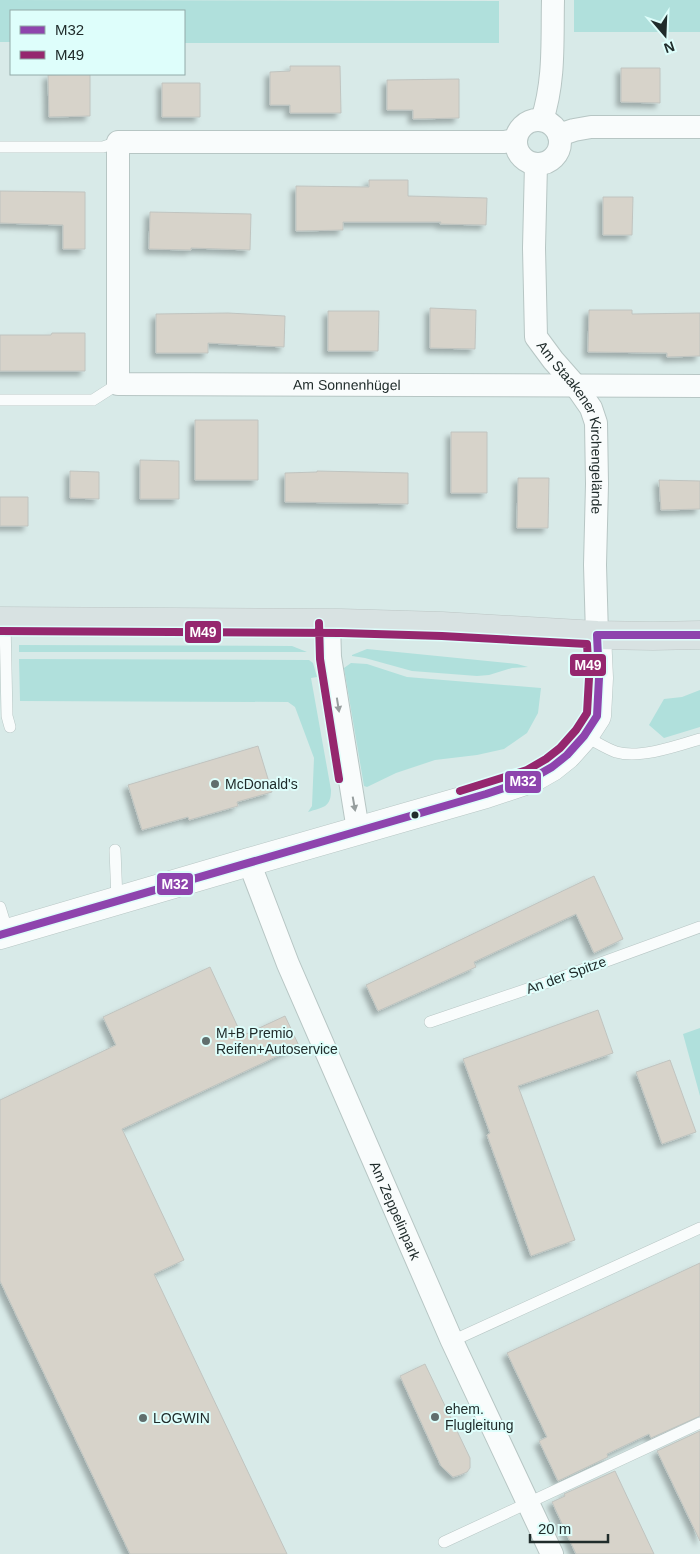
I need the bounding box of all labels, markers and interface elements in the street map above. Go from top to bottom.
legend [10,10,185,75]
north arrow [640,10,690,60]
text: M32 [55,21,84,38]
text: N [662,38,677,57]
text: M49 [55,46,84,63]
street label: Am Staakener Kirchengelände [534,338,605,515]
street label: Am Sonnenhügel [293,377,401,393]
line badge: M49 [184,620,222,644]
text: M49 [189,624,217,640]
line badge: M49 [569,653,607,677]
text: M49 [574,657,602,673]
one-way arrow [334,698,342,714]
line badge: M32 [504,770,542,794]
text: M32 [509,773,537,789]
place label: McDonald's [225,776,298,792]
marker: McDonald's [209,778,221,790]
one-way arrow [350,796,358,812]
unlabelled marker [410,810,420,820]
line badge: M32 [156,872,194,896]
text: M32 [161,876,189,892]
street label: An der Spitze [524,953,608,997]
place label: M+B Premio Reifen+Autoservice [216,1025,338,1057]
marker: M+B Premio Reifen+Autoservice [200,1035,212,1047]
street label: Am Zeppelinpark [367,1159,424,1263]
place label: ehem. Flugleitung [445,1401,514,1433]
place label: LOGWIN [153,1410,210,1426]
marker: ehem. Flugleitung [429,1411,441,1423]
marker: LOGWIN [137,1412,149,1424]
scale bar [530,1512,608,1544]
text: 20 m [538,1520,571,1537]

